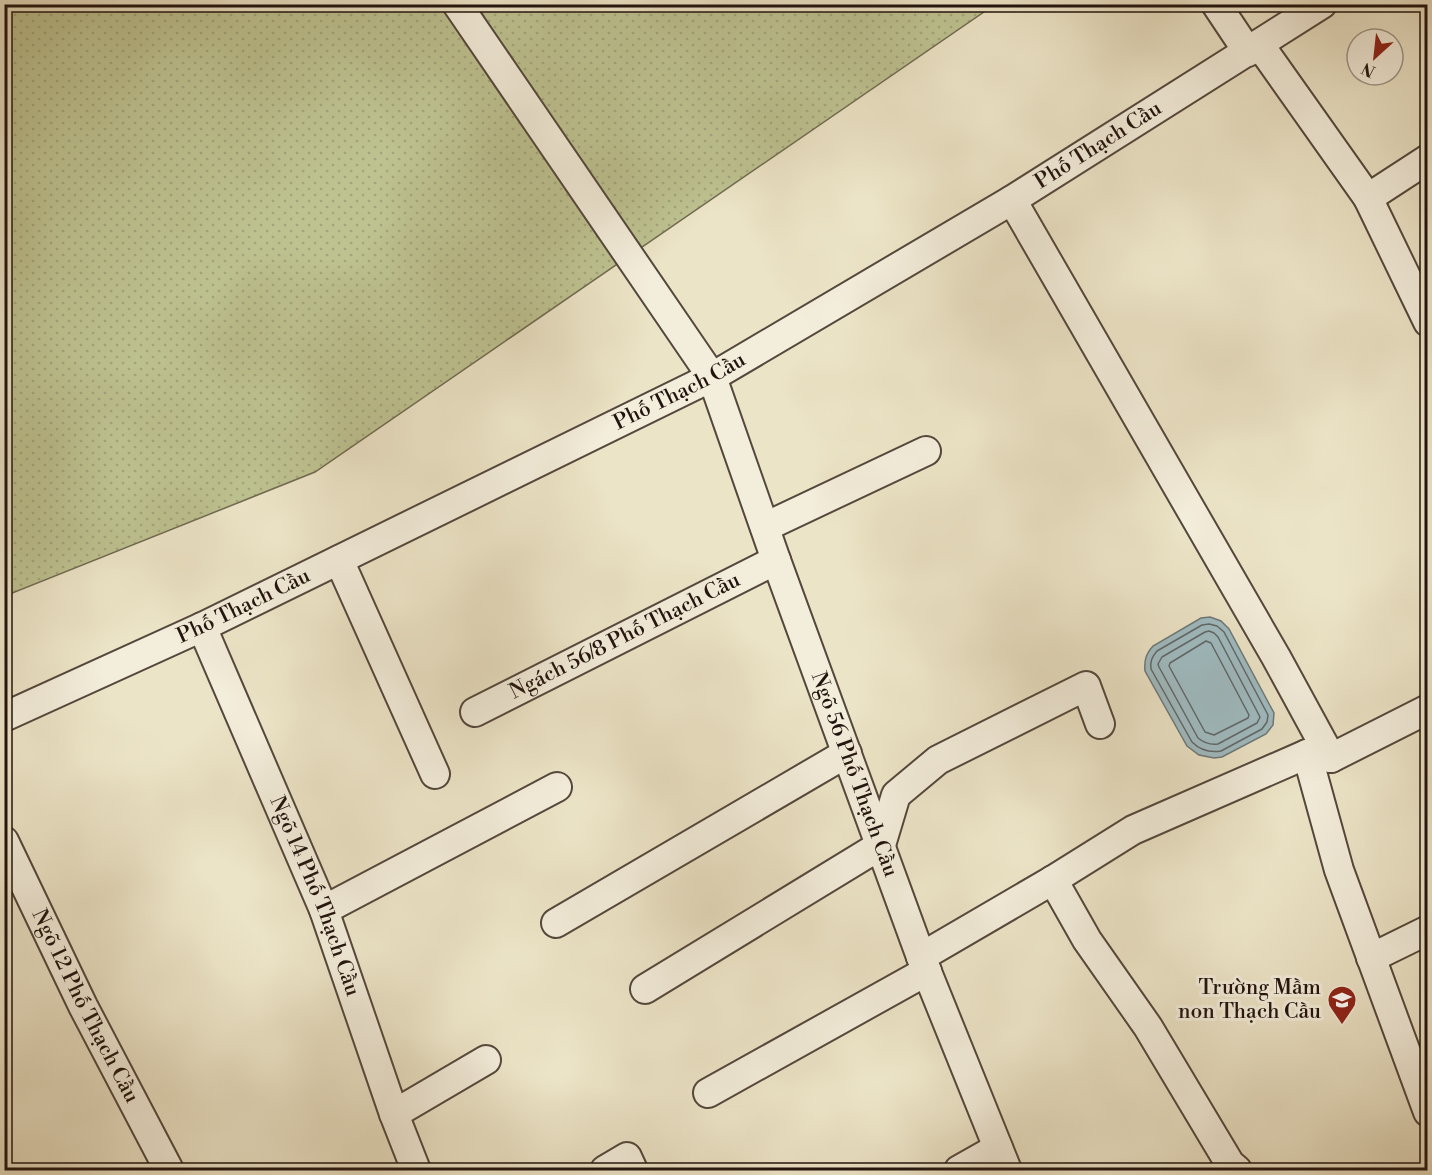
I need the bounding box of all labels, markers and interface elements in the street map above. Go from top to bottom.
north arrow [1345,27,1405,87]
text: N [1358,58,1379,81]
street label: Phố Thạch Cầu [1030,96,1167,195]
street label: Phố Thạch Cầu [609,347,750,436]
street label: Phố Thạch Cầu [173,563,315,650]
street label: Ngách 56/8 Phố Thạch Cầu [505,567,745,705]
street label: Ngõ 56 Phố Thạch Cầu [805,668,904,880]
street label: Ngõ 14 Phố Thạch Cầu [264,792,366,1000]
street label: Ngõ 12 Phố Thạch Cầu [26,905,145,1107]
place label: Trường Mầm non Thạch Cầu [1178,975,1321,1025]
school or university icon: Trường Mầm non Thạch Cầu [1326,984,1358,1026]

